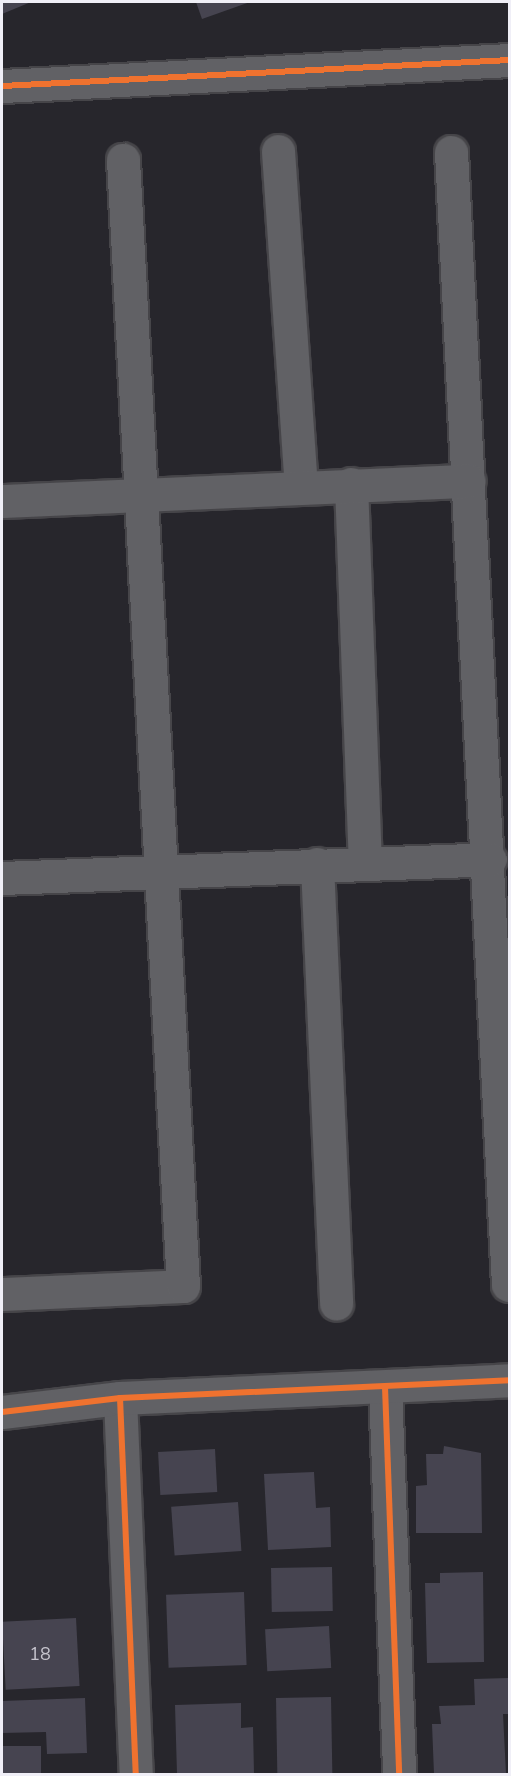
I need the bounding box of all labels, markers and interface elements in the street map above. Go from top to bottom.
house number: 18 [29,1643,51,1665]

